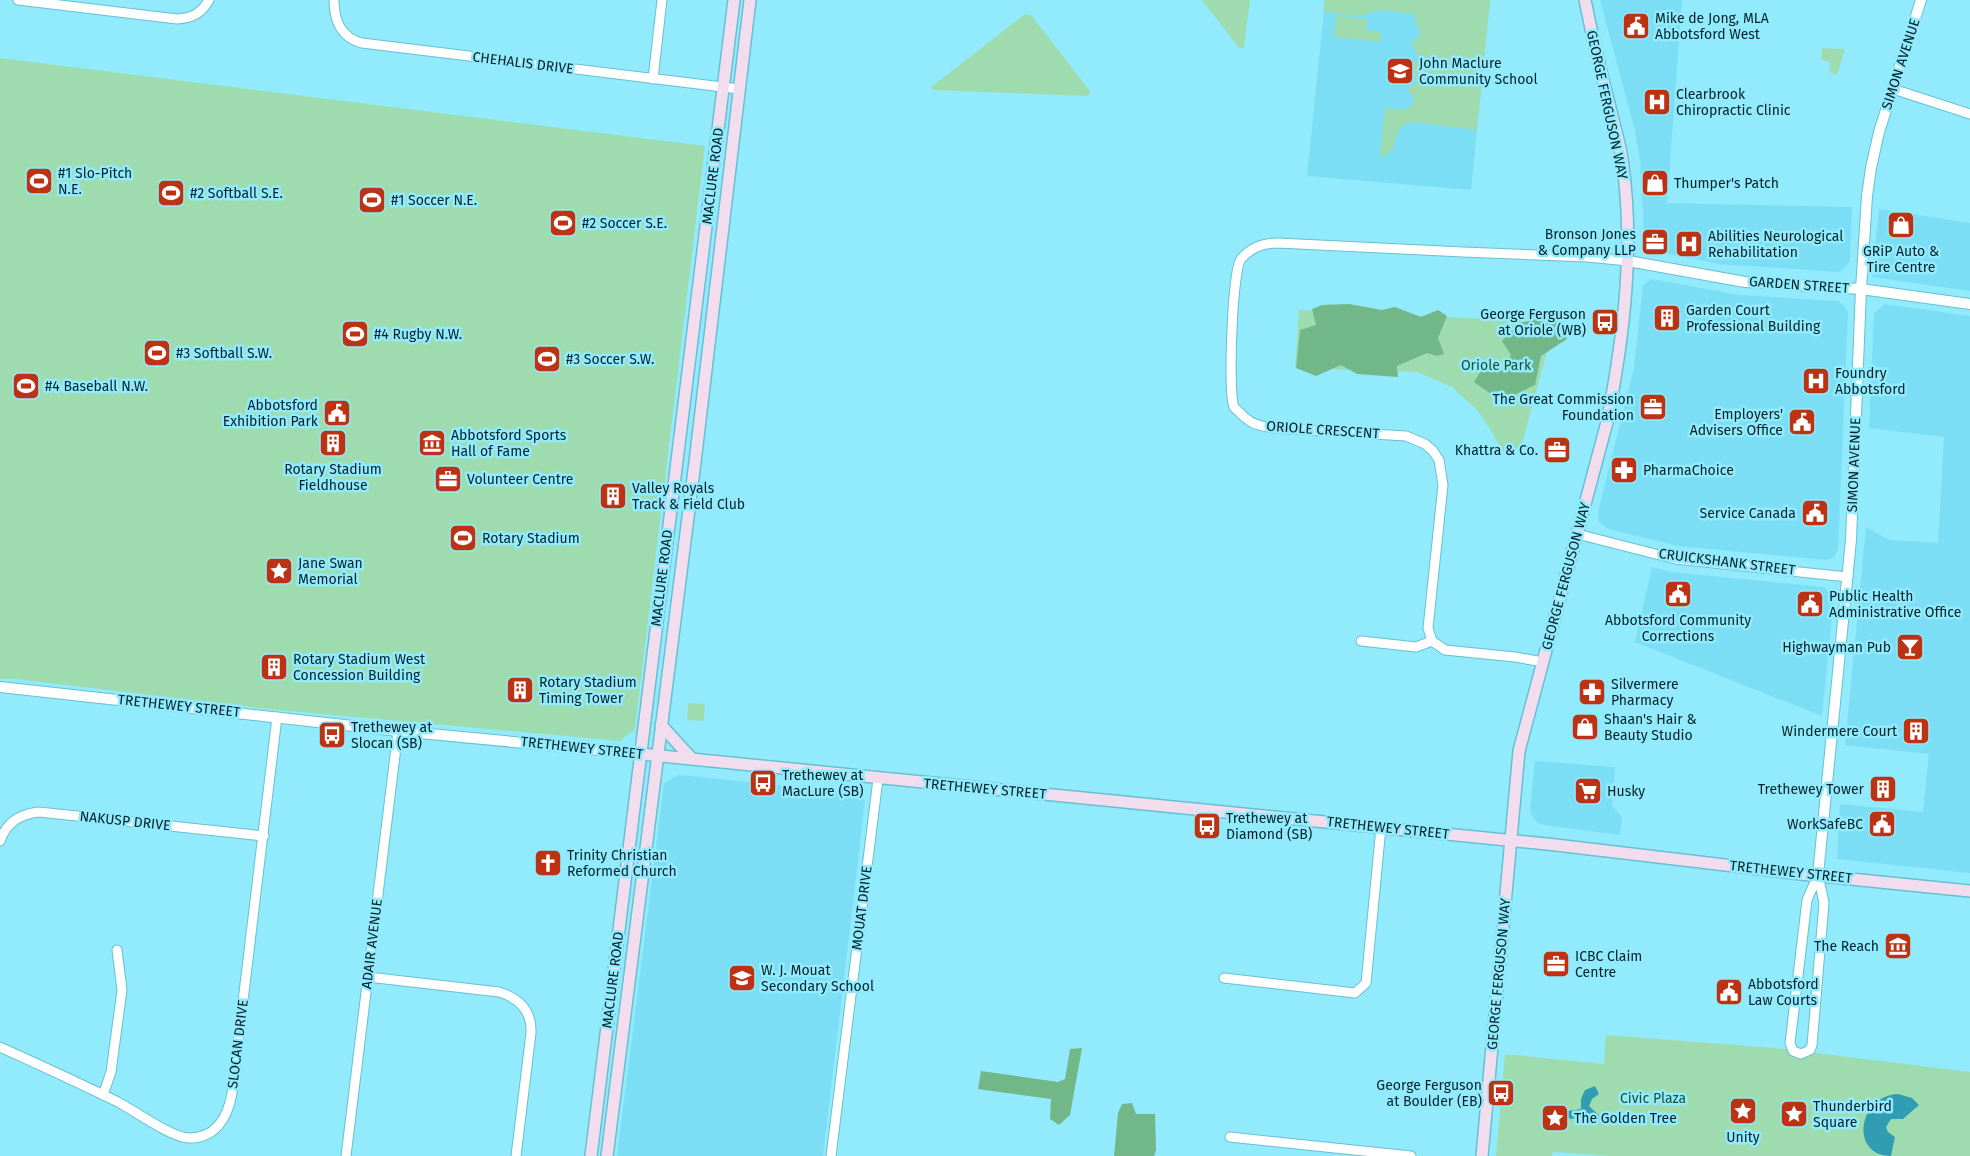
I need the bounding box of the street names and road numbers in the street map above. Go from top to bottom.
street label: SIMON AVENUE [1878,16,1924,112]
street label: GEORGE FERGUSON WAY [1583,29,1631,181]
street label: CHEHALIS DRIVE [471,48,575,78]
street label: MACLURE ROAD [699,127,727,225]
street label: GARDEN STREET [1748,273,1850,297]
street label: SIMON AVENUE [1844,417,1864,513]
street label: ORIOLE CRESCENT [1266,418,1381,442]
street label: GEORGE FERGUSON WAY [1538,500,1594,652]
street label: MACLURE ROAD [648,529,676,627]
street label: CRUICKSHANK STREET [1658,545,1797,579]
street label: TRETHEWEY STREET [117,691,242,721]
street label: TRETHEWEY STREET [520,733,645,763]
street label: TRETHEWEY STREET [923,775,1048,803]
street label: NAKUSP DRIVE [79,808,171,834]
street label: TRETHEWEY STREET [1326,813,1451,843]
street label: TRETHEWEY STREET [1729,857,1854,887]
street label: MOUAT DRIVE [848,865,876,951]
street label: GEORGE FERGUSON WAY [1484,897,1514,1051]
street label: ADAIR AVENUE [358,898,386,990]
street label: MACLURE ROAD [599,931,627,1029]
street label: SLOCAN DRIVE [224,998,252,1090]

